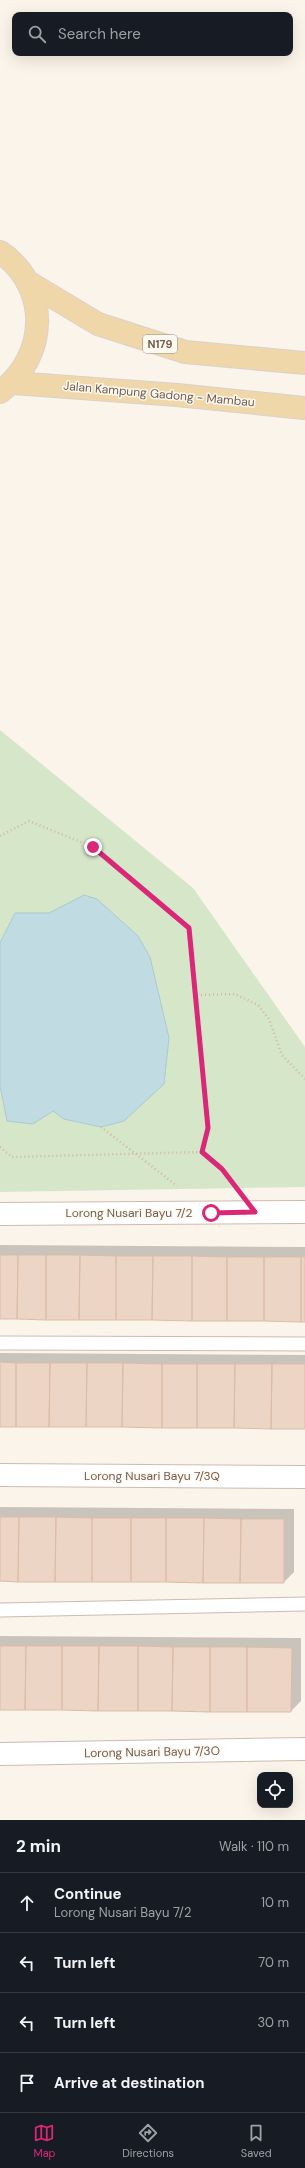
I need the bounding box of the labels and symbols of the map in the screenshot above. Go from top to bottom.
road number: N179 [143,335,177,353]
street label: Jalan Kampung Gadong - Mambau [63,378,255,410]
route end [84,838,102,856]
route start [202,1204,220,1222]
street label: Lorong Nusari Bayu 7/2 [66,1205,192,1221]
street label: Lorong Nusari Bayu 7/3Q [84,1468,220,1484]
street label: Lorong Nusari Bayu 7/3O [84,1743,220,1761]

